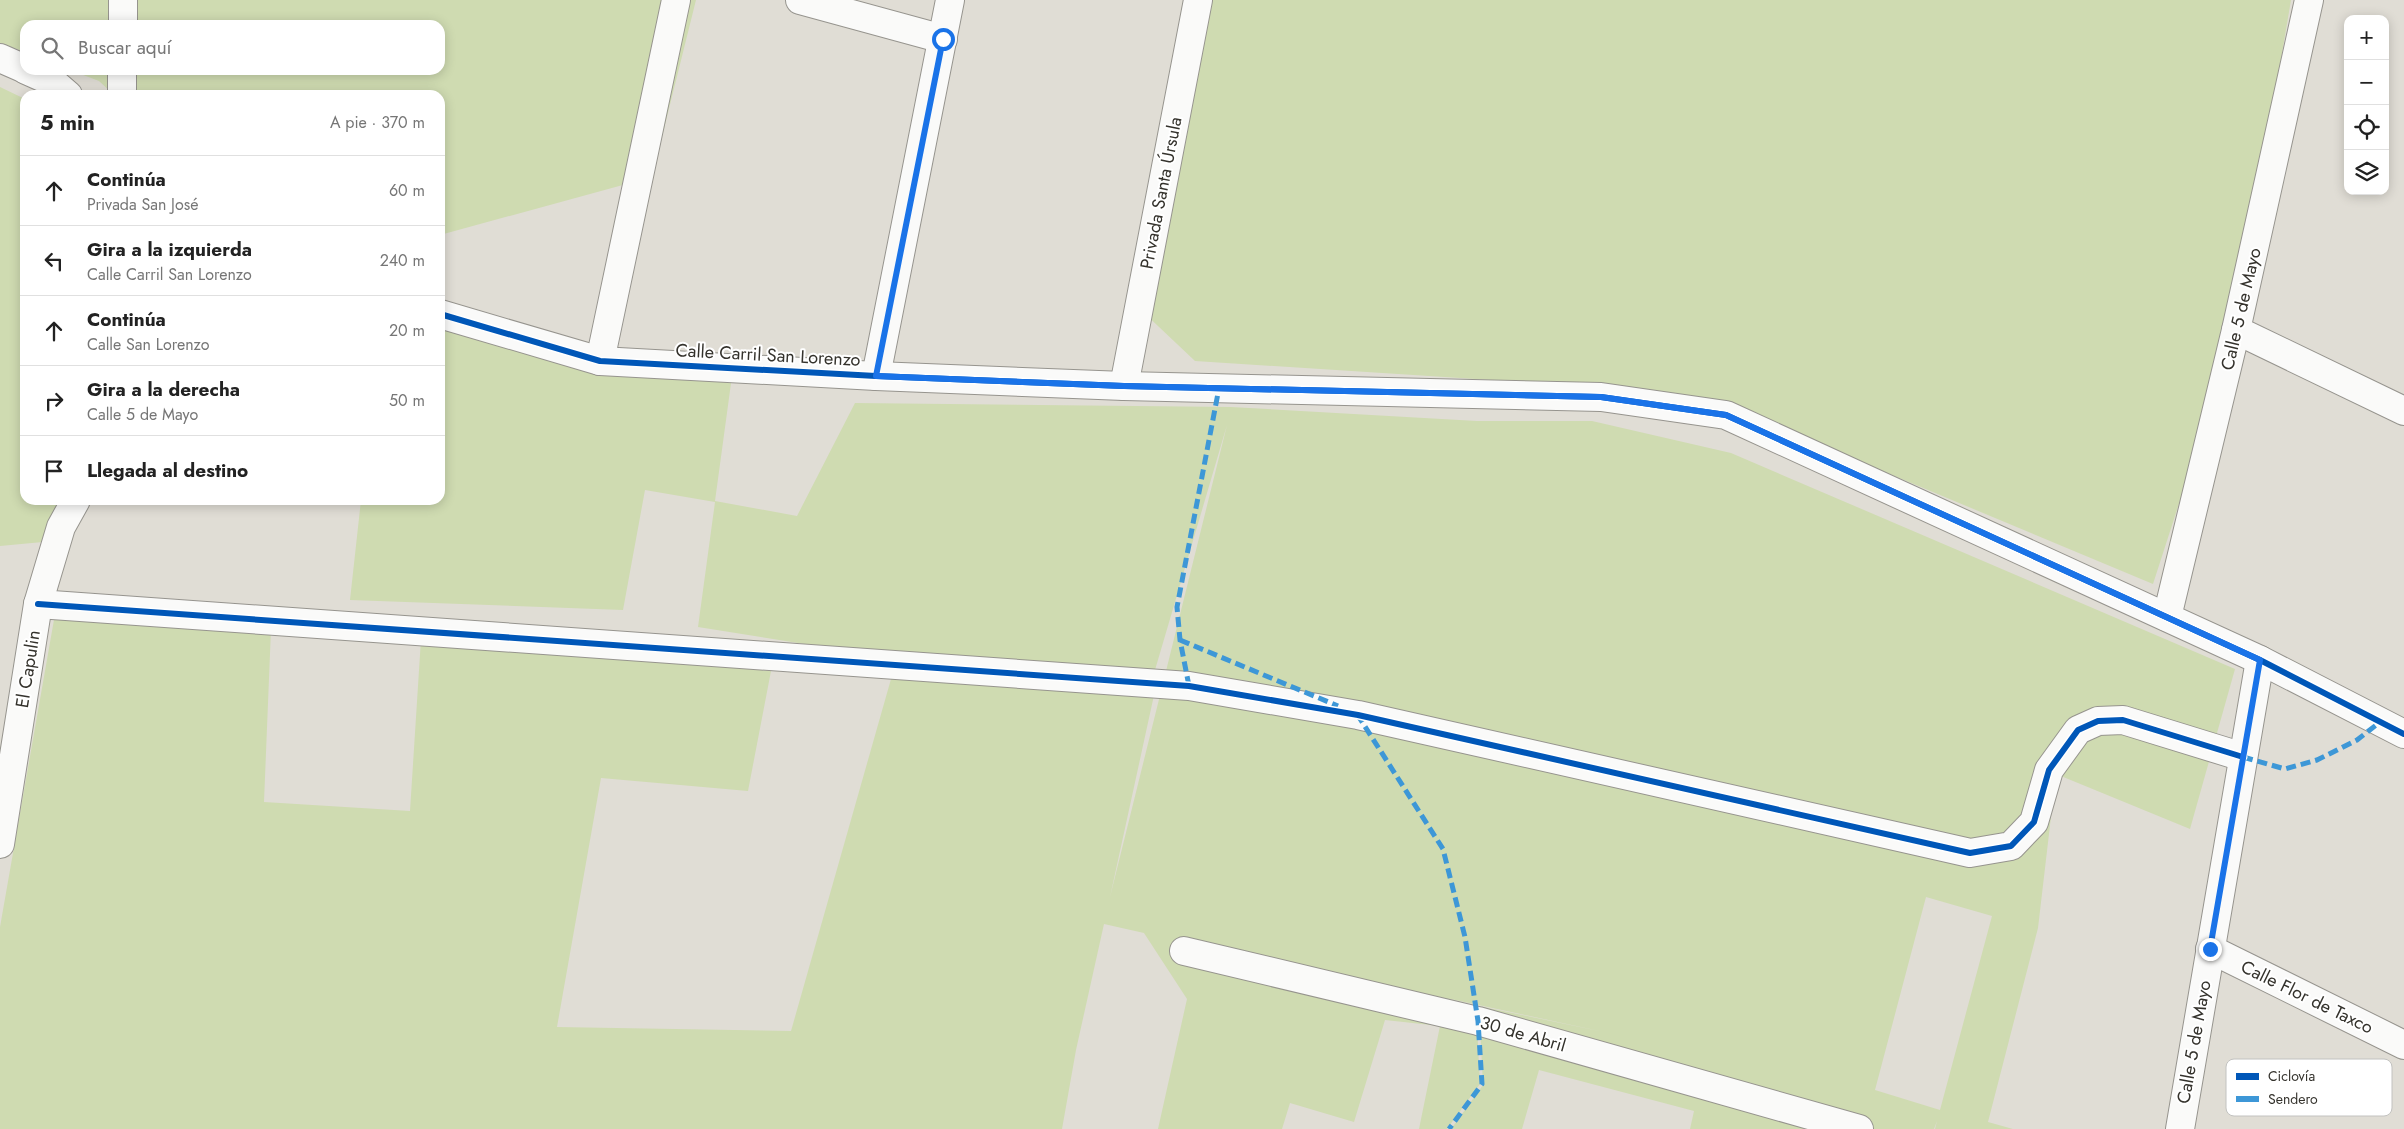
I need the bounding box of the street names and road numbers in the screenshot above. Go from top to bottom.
street label: Privada Santa Úrsula [1133,115,1189,271]
street label: Calle 5 de Mayo [2214,245,2268,373]
street label: Calle Carril San Lorenzo [675,337,861,373]
street label: El Capulin [9,628,47,710]
street label: Calle Flor de Taxco [2236,954,2378,1040]
street label: Calle 5 de Mayo [2170,978,2218,1106]
street label: 30 de Abril [1477,1009,1569,1059]

